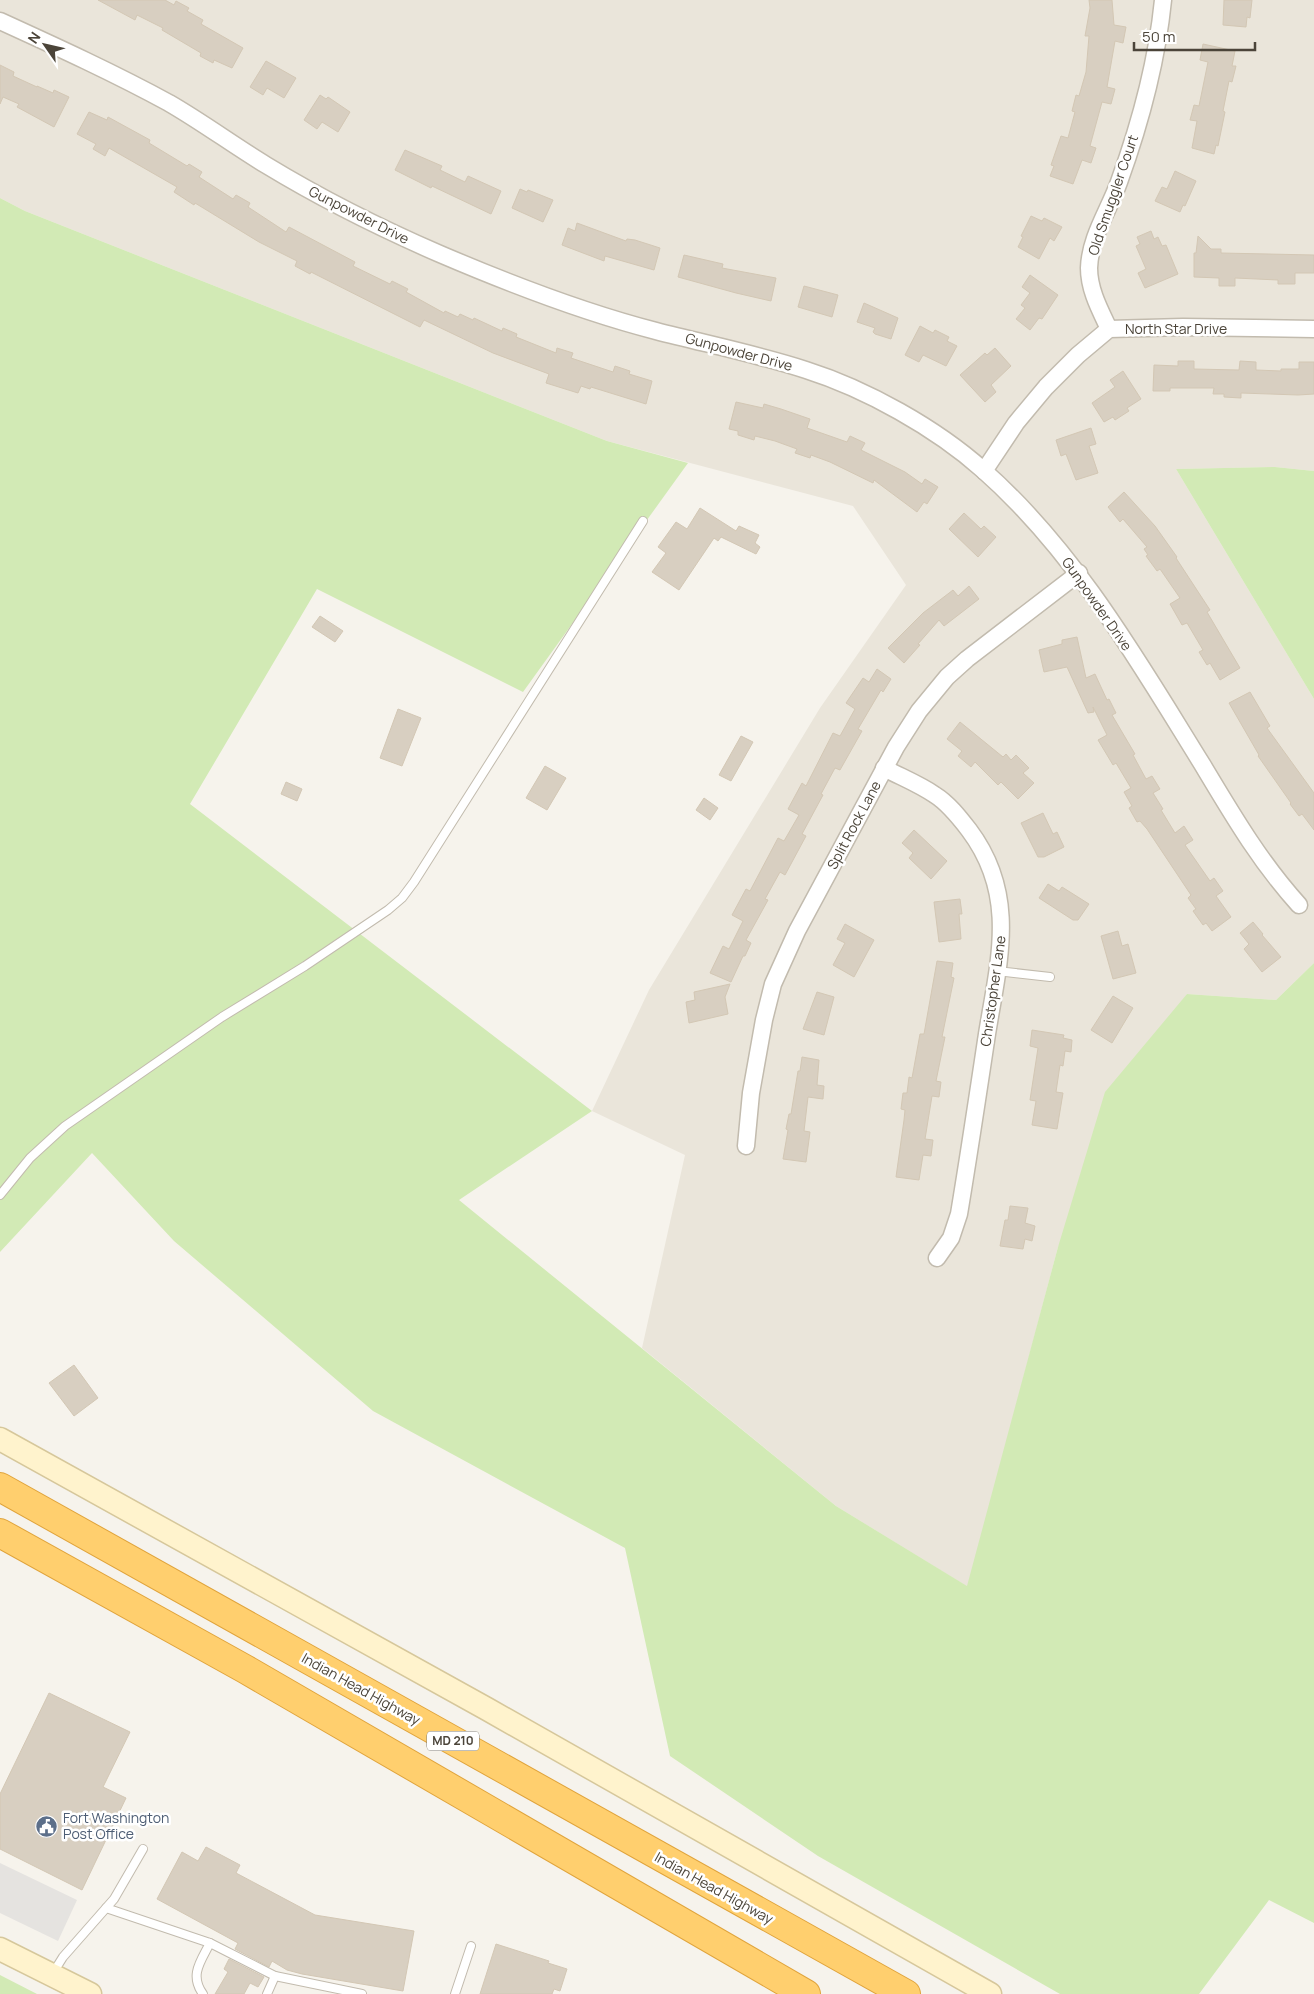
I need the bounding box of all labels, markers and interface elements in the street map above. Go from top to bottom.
north arrow [20,20,70,70]
scale bar [1134,20,1255,52]
text: 50 m [1142,26,1176,47]
text: N [23,28,44,47]
street label: Old Smuggler Court [1083,132,1142,258]
street label: Gunpowder Drive [306,181,413,248]
street label: North Star Drive [1125,319,1227,338]
street label: Gunpowder Drive [683,328,795,375]
street label: Gunpowder Drive [1058,553,1137,654]
street label: Split Rock Lane [822,777,885,872]
street label: Christopher Lane [975,934,1010,1048]
street label: Indian Head Highway [298,1648,425,1729]
road number: MD 210 [427,1732,479,1750]
place label: Fort Washington Post Office [63,1808,169,1843]
public building icon: Fort Washington Post Office [35,1814,59,1838]
street label: Indian Head Highway [651,1847,778,1928]

